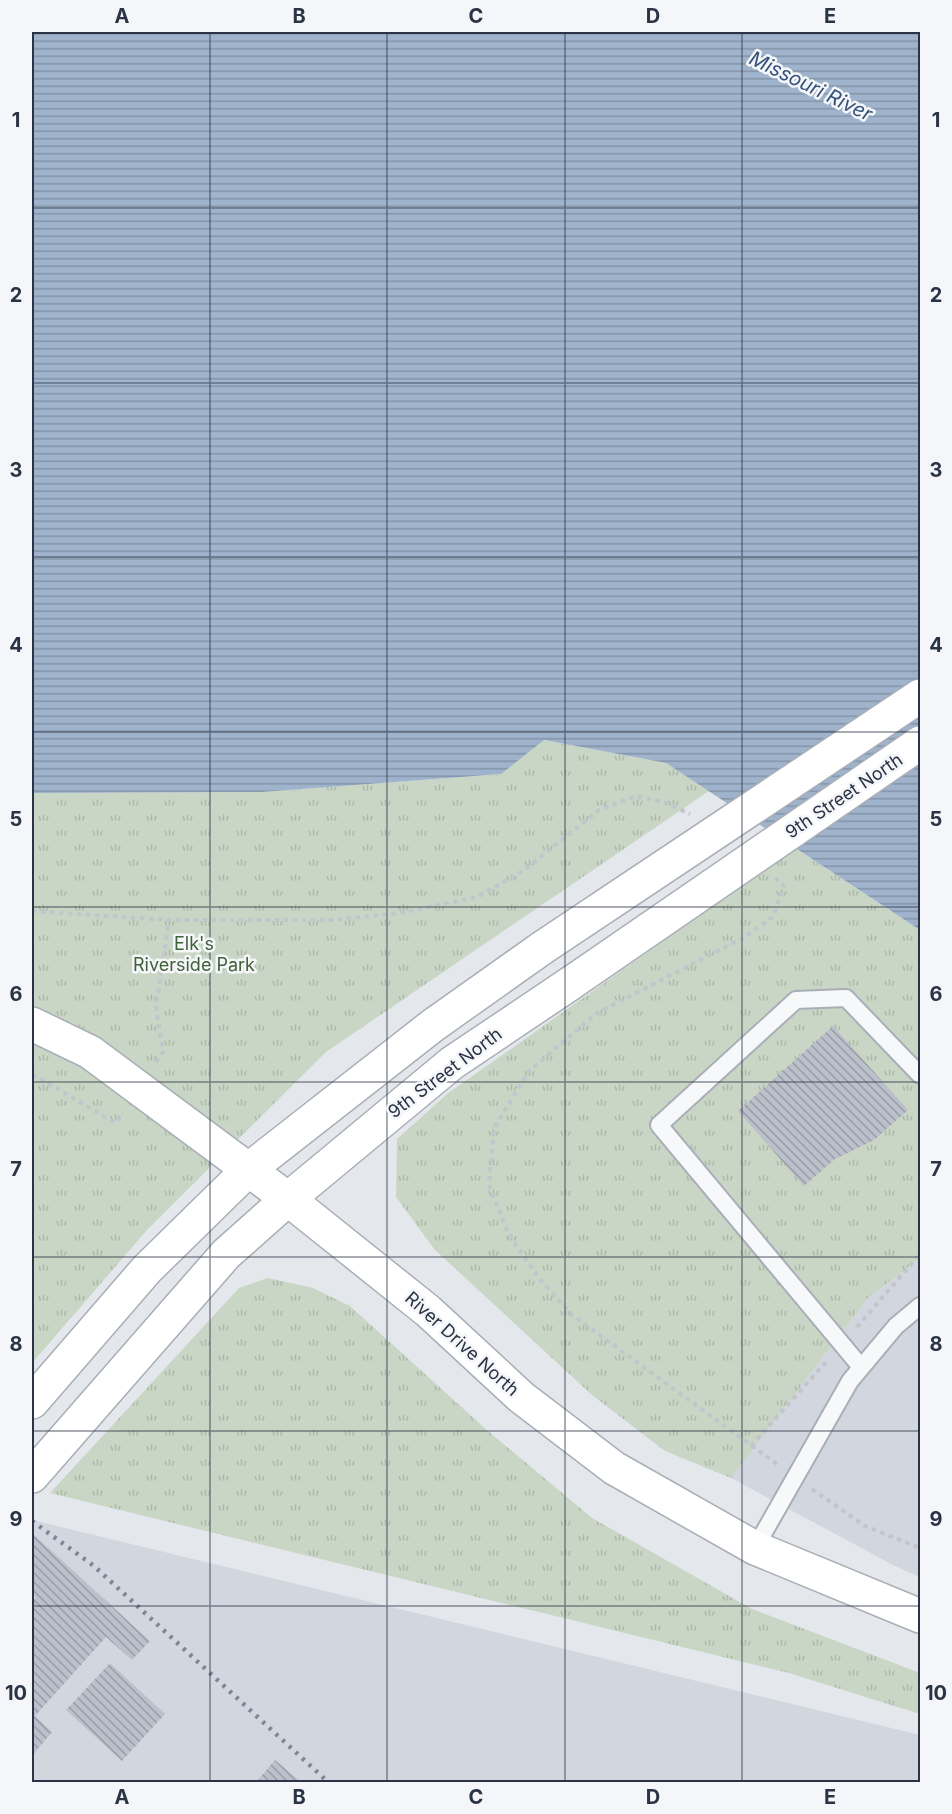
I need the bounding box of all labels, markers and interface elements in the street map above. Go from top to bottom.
text: A [115,4,130,28]
text: B [292,4,306,28]
text: C [469,4,483,28]
text: D [646,4,660,28]
text: E [824,4,836,28]
water label: Missouri River [746,46,877,126]
text: 1 [12,108,20,132]
text: 1 [932,108,940,132]
text: 2 [10,283,22,307]
text: 2 [930,283,942,307]
text: 3 [10,458,22,482]
text: 3 [930,458,942,482]
text: 4 [9,633,23,657]
text: 4 [929,633,943,657]
street label: 9th Street North [781,749,906,843]
text: 5 [10,807,22,831]
text: 5 [930,807,942,831]
park label: Elk's Riverside Park [133,933,255,975]
text: 6 [10,982,23,1006]
text: 6 [930,982,943,1006]
street label: 9th Street North [384,1023,506,1122]
text: 7 [10,1157,22,1181]
text: 7 [930,1157,942,1181]
street label: River Drive North [401,1287,524,1400]
text: 8 [9,1332,23,1356]
text: 8 [929,1332,943,1356]
text: 9 [10,1507,23,1531]
text: 9 [930,1507,943,1531]
text: 10 [5,1681,27,1705]
text: 10 [925,1681,947,1705]
text: A [115,1785,130,1809]
text: B [292,1785,306,1809]
text: C [469,1785,483,1809]
text: D [646,1785,660,1809]
text: E [824,1785,836,1809]

